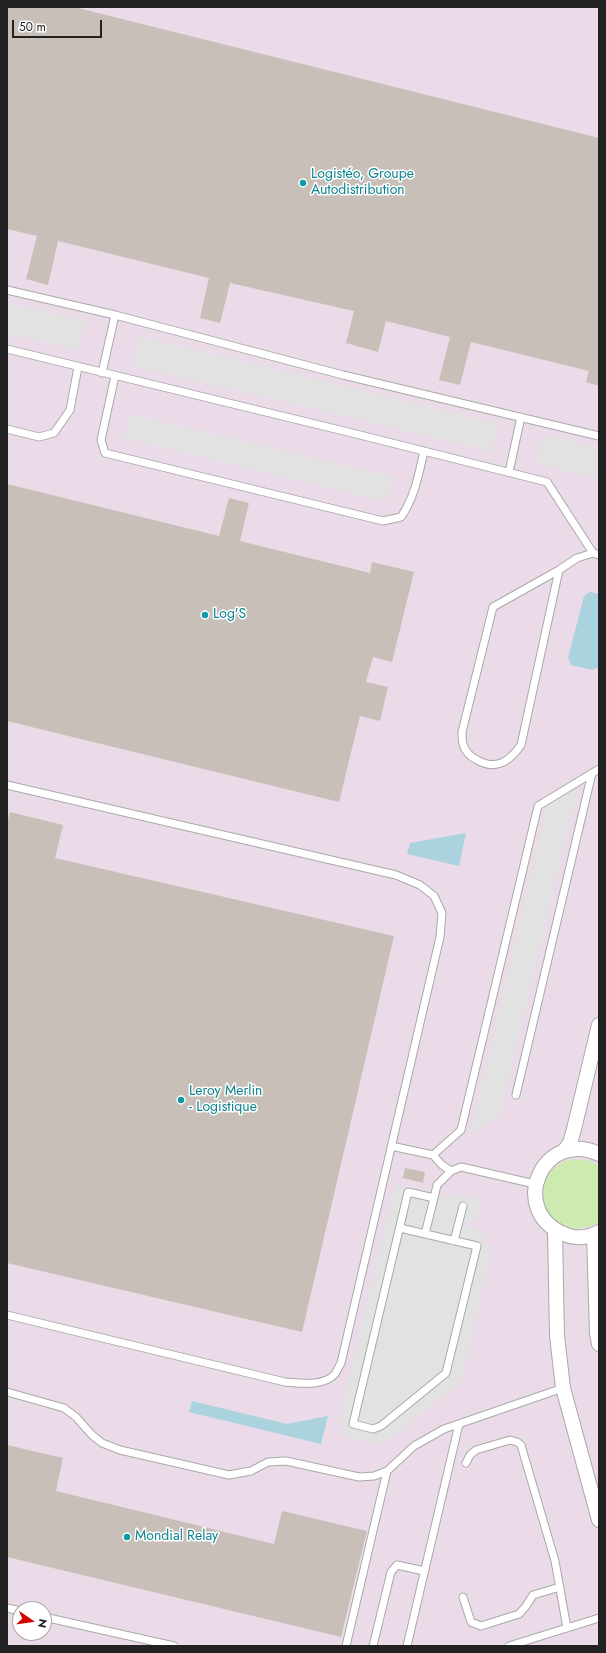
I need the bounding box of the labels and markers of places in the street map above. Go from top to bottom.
place label: Logistéo, Groupe Autodistribution [311,167,414,200]
marker: Logistéo, Groupe Autodistribution [298,178,308,188]
place label: Log'S [213,607,246,623]
marker: Log'S [200,610,210,620]
place label: Leroy Merlin - Logistique [189,1084,262,1116]
marker: Leroy Merlin - Logistique [176,1095,186,1105]
place label: Mondial Relay [135,1529,218,1545]
marker: Mondial Relay [122,1532,132,1542]

